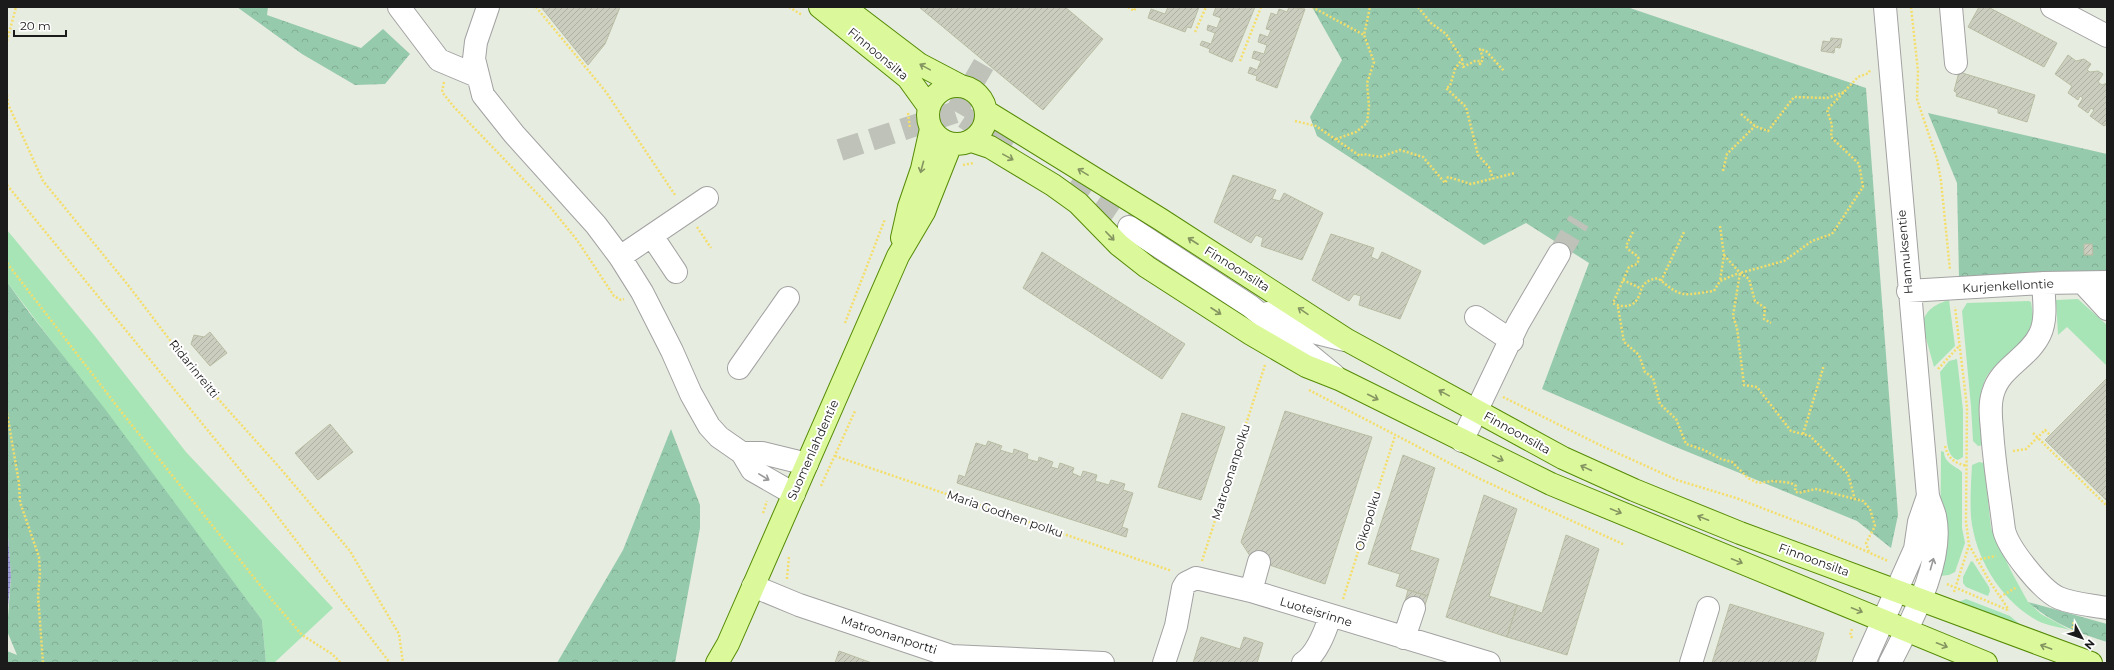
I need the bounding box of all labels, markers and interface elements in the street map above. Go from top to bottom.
scale bar [14,12,66,38]
text: 20 m [20,18,51,33]
street label: Finnoonsilta [845,24,912,83]
one-way arrow [919,63,931,70]
one-way arrow [1002,154,1014,161]
one-way arrow [918,160,926,173]
one-way arrow [1078,168,1089,176]
street label: Hannuksentie [1893,209,1916,295]
one-way arrow [1105,231,1115,241]
one-way arrow [1188,237,1199,245]
street label: Finnoonsilta [1202,243,1273,295]
street label: Kurjenkellontie [1962,276,2054,295]
one-way arrow [1210,307,1221,315]
one-way arrow [1298,307,1309,315]
street label: Ridarinreitti [166,336,223,401]
one-way arrow [1438,388,1450,396]
one-way arrow [1367,394,1379,401]
street label: Suomenlahdentie [784,397,841,502]
street label: Finnoonsilta [1481,408,1553,457]
street label: Matroonanpolku [1208,422,1253,522]
one-way arrow [1491,455,1503,462]
one-way arrow [1580,464,1592,472]
one-way arrow [758,473,769,481]
street label: Maria Godhen polku [945,487,1065,541]
street label: Oikopolku [1351,489,1384,553]
one-way arrow [1610,508,1622,515]
one-way arrow [1697,514,1709,522]
street label: Finnoonsilta [1777,540,1852,579]
one-way arrow [1730,557,1742,565]
one-way arrow [1929,557,1936,570]
street label: Luoteisrinne [1278,593,1354,630]
one-way arrow [1850,607,1862,614]
street label: Matroonanportti [839,612,939,657]
north arrow [2062,618,2102,658]
text: N [2081,637,2098,652]
one-way arrow [1936,642,1948,649]
one-way arrow [2041,642,2053,650]

